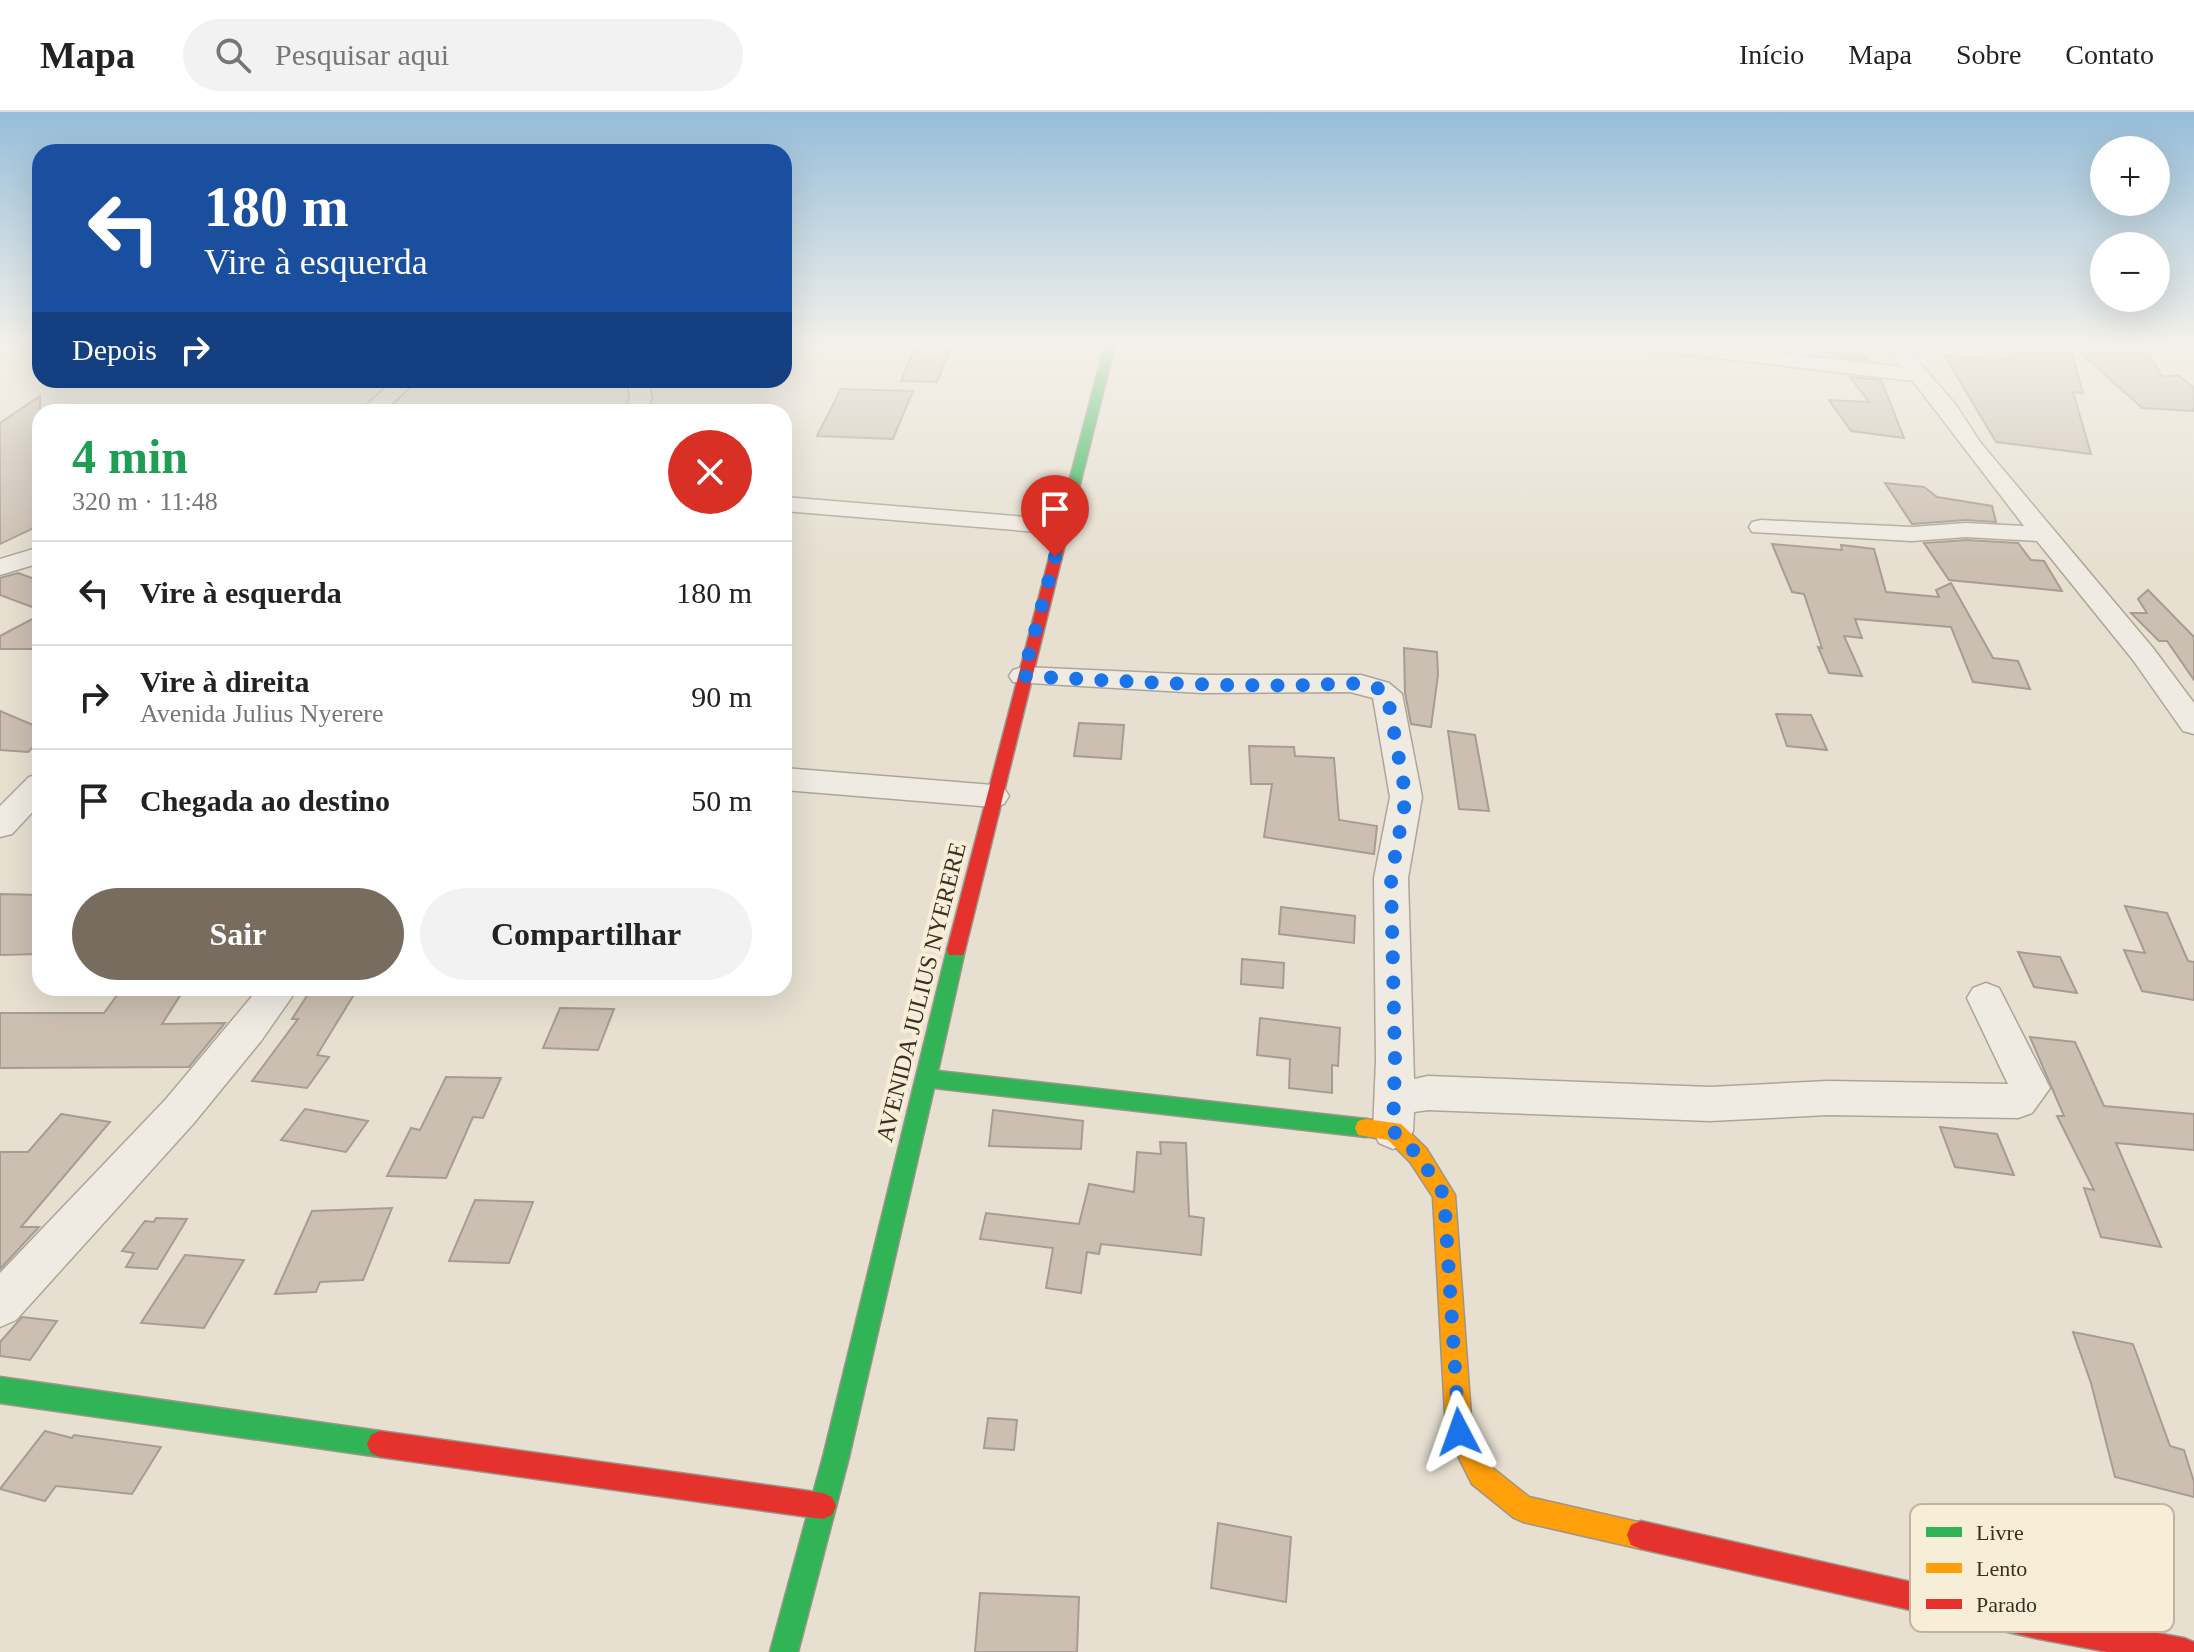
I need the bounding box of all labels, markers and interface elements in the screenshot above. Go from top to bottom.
search box [183,19,743,91]
icon: search [211,33,255,77]
text: Mapa [40,34,135,76]
text: Pesquisar aqui [275,38,449,71]
text: Início [1739,39,1804,70]
text: Mapa [1848,39,1912,70]
text: Sobre [1956,39,2021,70]
text: Contato [2065,39,2154,70]
map controls [2090,136,2170,312]
button: + [2090,136,2170,216]
icon: left [72,176,176,280]
text: 180 m [204,176,349,238]
button: − [2090,232,2170,312]
text: Vire à esquerda [204,242,428,282]
icon: right [173,328,217,372]
text: Depois [72,333,157,366]
text: 4 min [72,430,188,483]
button: close [668,430,752,514]
pin [1021,475,1089,557]
text: 320 m · 11:48 [72,487,218,516]
icon: arrive [1033,487,1077,531]
icon: left [72,571,116,615]
text: Vire à esquerda [140,576,342,609]
text: 180 m [676,576,752,609]
text: Vire à direita [140,665,309,698]
icon: right [72,675,116,719]
text: 90 m [691,680,752,713]
text: Avenida Julius Nyerere [140,699,384,728]
icon: arrive [72,779,116,823]
text: Chegada ao destino [140,784,390,817]
text: 50 m [691,784,752,817]
street label: AVENIDA JULIUS NYERERE [871,840,971,1144]
button: Sair [72,888,404,980]
button: Compartilhar [420,888,752,980]
position arrow [1417,1390,1501,1474]
legend [1910,1504,2174,1632]
text: Livre [1976,1520,2024,1545]
text: Lento [1976,1556,2027,1581]
text: Parado [1976,1592,2037,1617]

